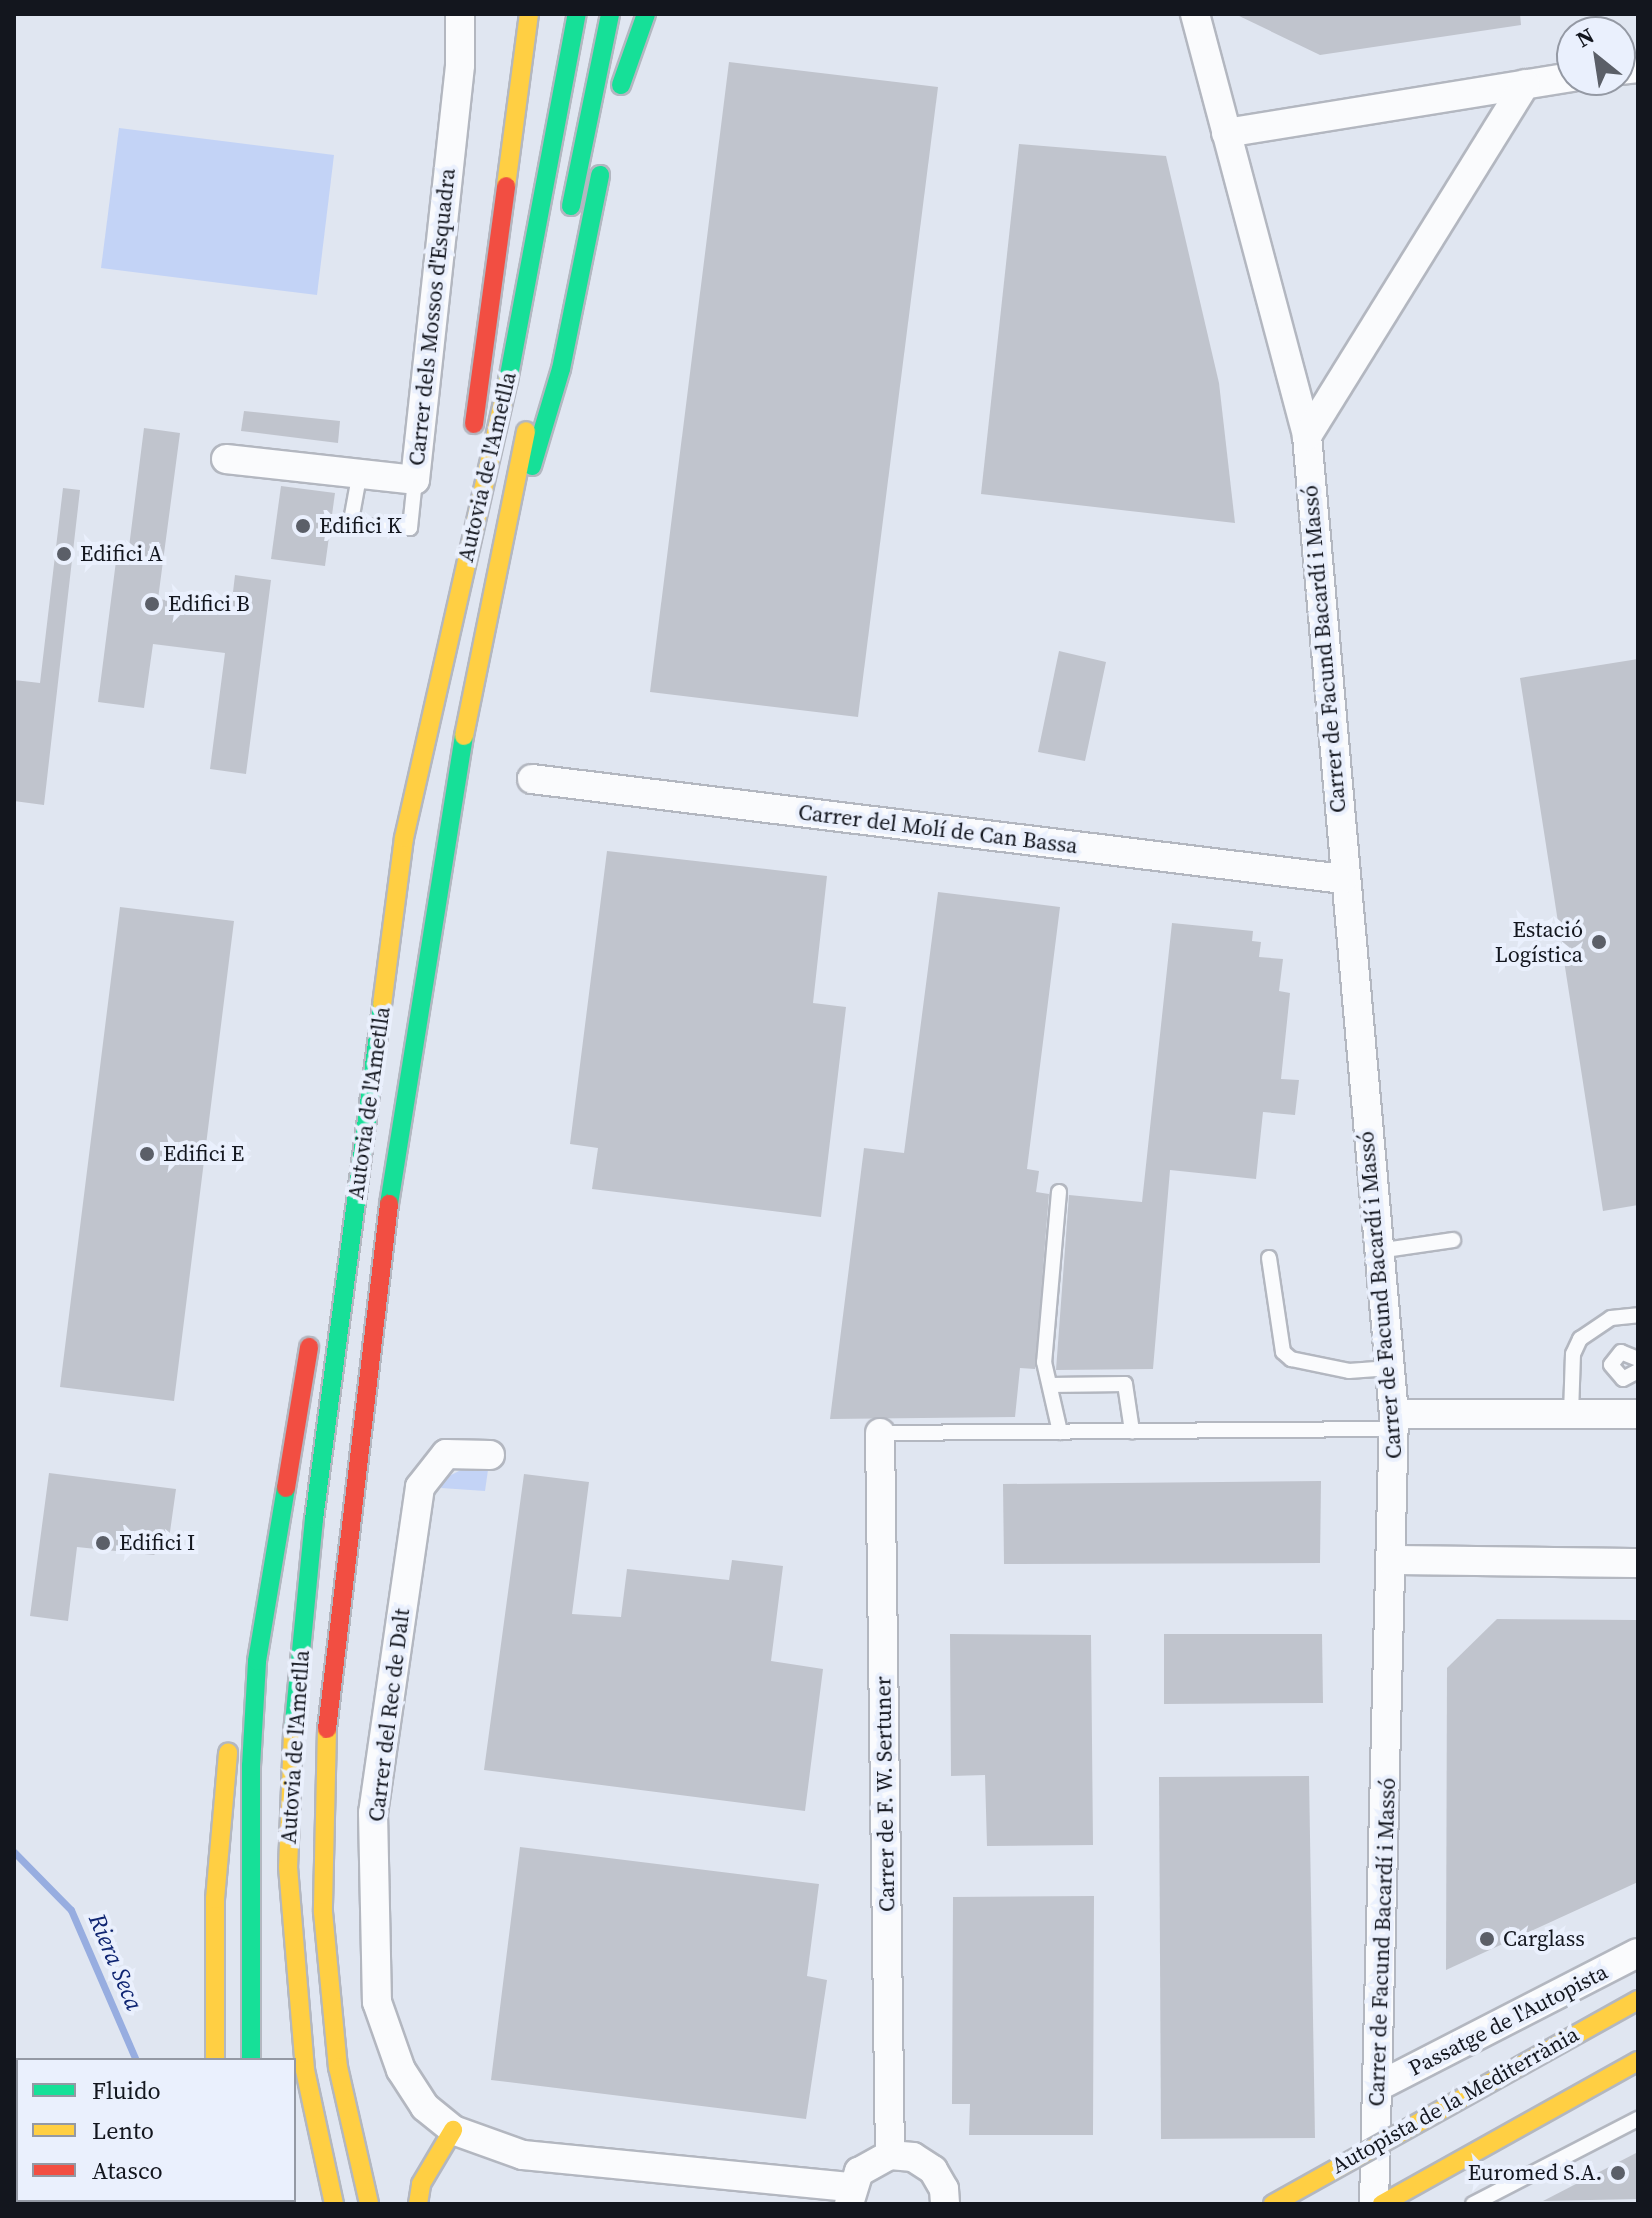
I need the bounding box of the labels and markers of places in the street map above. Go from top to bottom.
place label: Edifici K [319,513,402,539]
marker: Edifici K [294,517,312,535]
place label: Edifici A [80,541,163,567]
marker: Edifici A [55,545,73,563]
place label: Edifici B [168,591,250,617]
marker: Edifici B [143,595,161,613]
place label: Estació Logística [1495,916,1583,968]
marker: Estació Logística [1590,933,1608,951]
place label: Edifici E [163,1141,244,1167]
marker: Edifici E [138,1145,156,1163]
place label: Edifici I [119,1530,195,1556]
marker: Edifici I [94,1534,112,1552]
place label: Carglass [1503,1926,1585,1952]
marker: Carglass [1478,1930,1496,1948]
place label: Euromed S.A. [1468,2160,1602,2186]
marker: Euromed S.A. [1609,2164,1627,2182]

